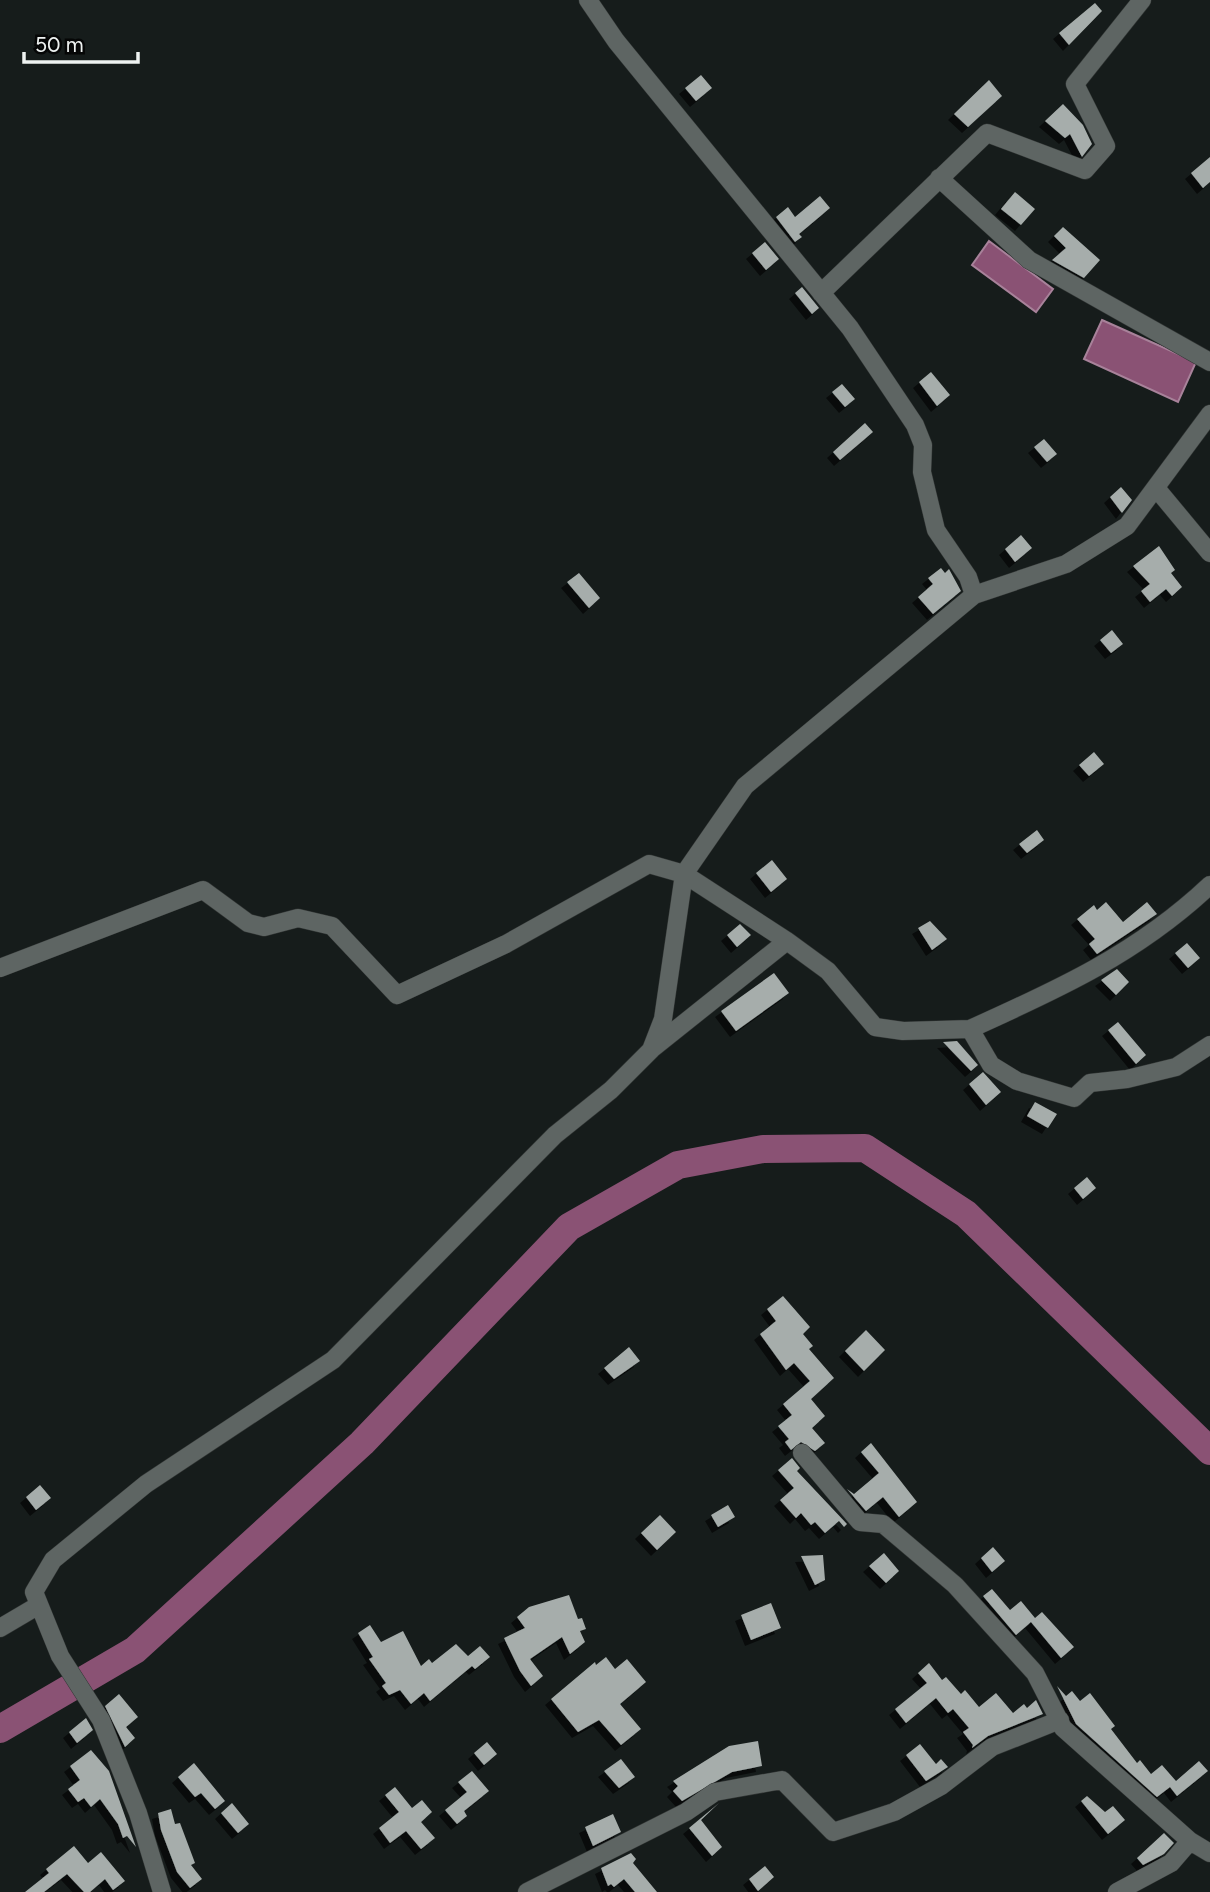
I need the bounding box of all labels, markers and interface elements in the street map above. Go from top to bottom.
scale bar [24,21,138,65]
text: 50 m [35,32,84,57]

